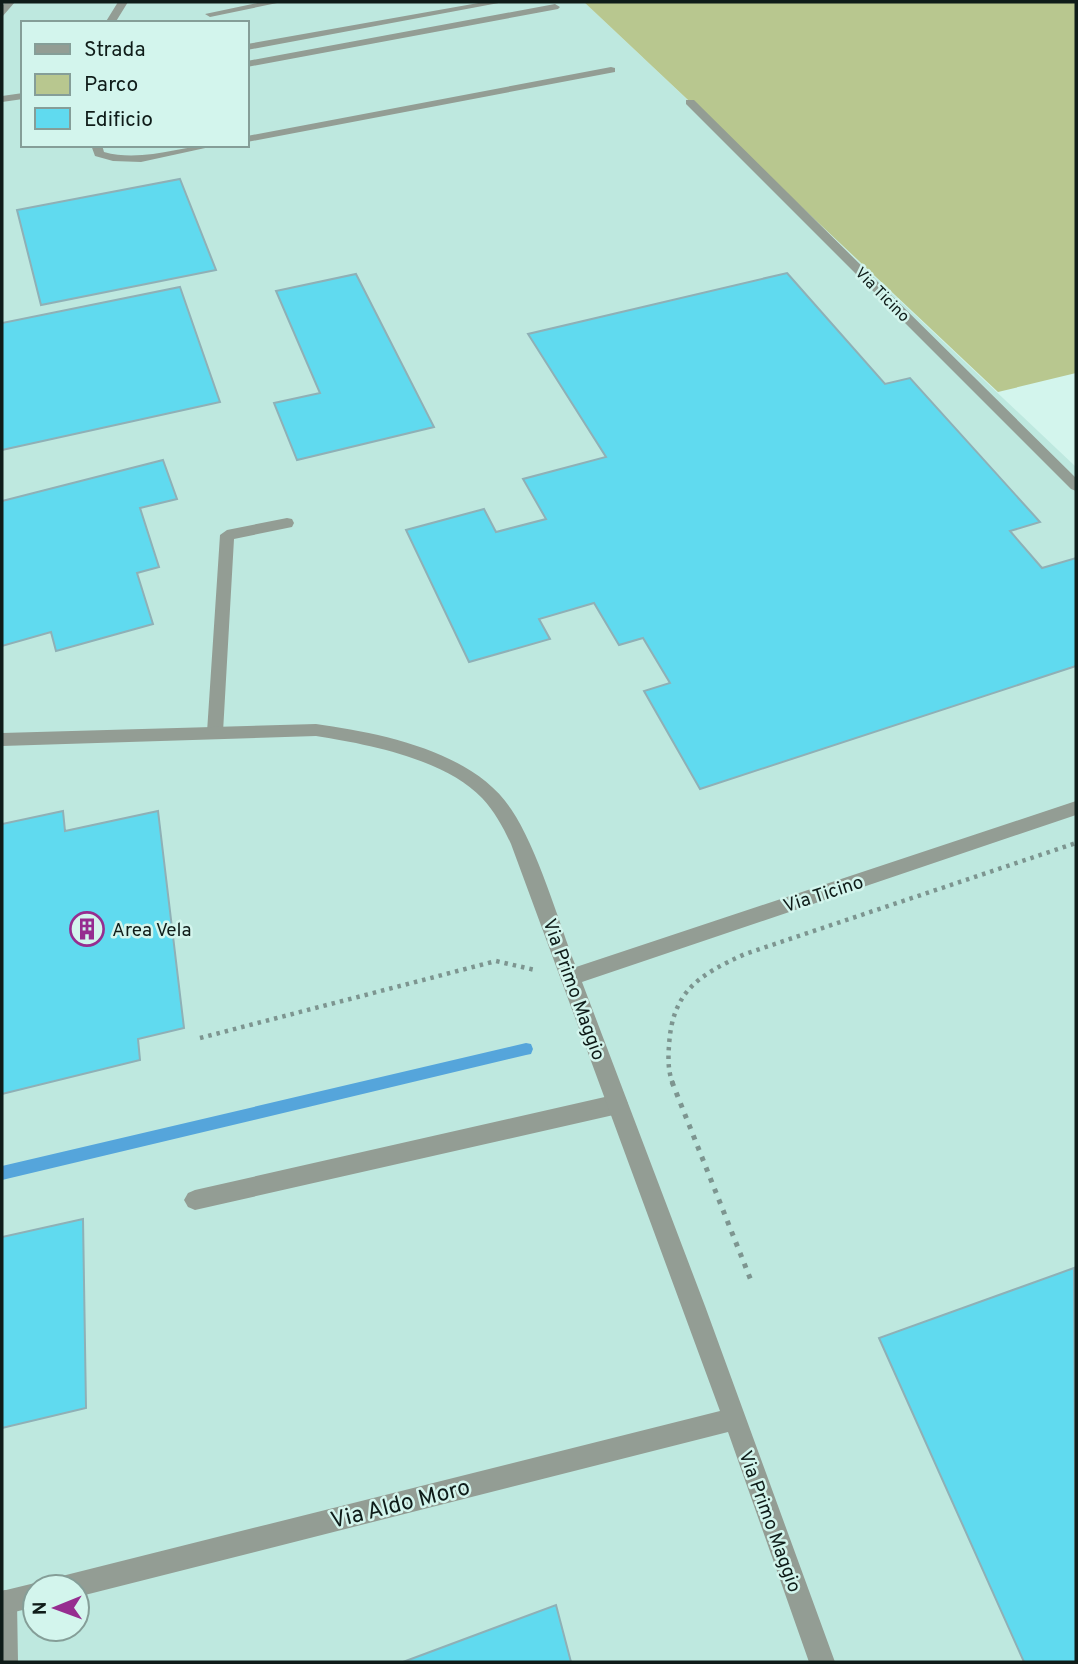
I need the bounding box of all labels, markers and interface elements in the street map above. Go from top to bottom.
legend [21,21,248,147]
text: Strada [84,37,145,64]
text: Parco [84,72,138,99]
text: Edificio [84,107,153,134]
street label: Via Ticino [850,264,913,327]
street label: Via Ticino [781,871,867,919]
building icon: Area Vela [68,910,106,948]
street label: Via Primo Maggio [536,916,610,1064]
place label: Area Vela [112,919,191,943]
street label: Via Primo Maggio [732,1448,806,1596]
street label: Via Aldo Moro [328,1474,473,1537]
north arrow [21,1573,91,1643]
text: N [29,1601,53,1615]

